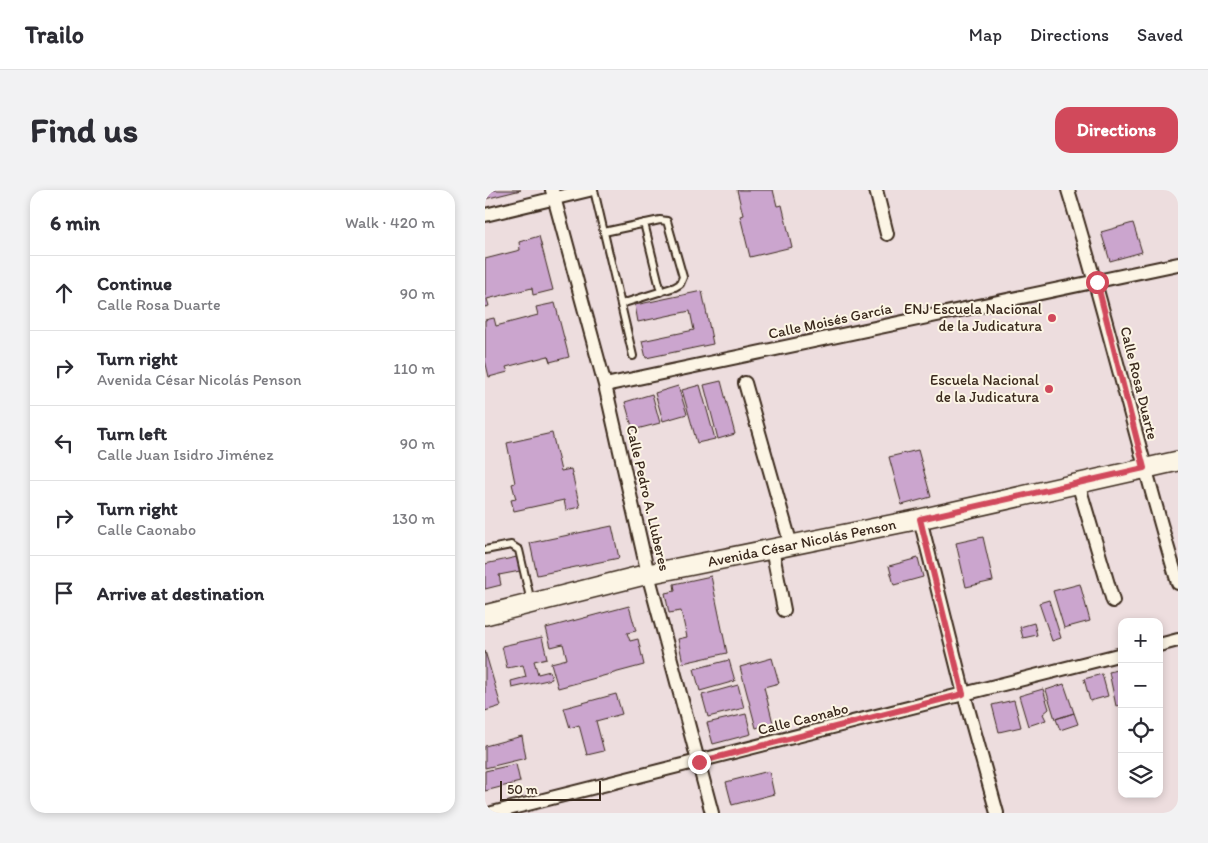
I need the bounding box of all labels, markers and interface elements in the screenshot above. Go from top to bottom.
text: Trailo [25,20,84,49]
text: Map [969,24,1002,46]
text: Directions [1030,24,1109,46]
text: Saved [1137,24,1183,46]
button: Directions [1055,107,1178,153]
text: Find us [30,109,138,151]
text: 6 min [50,210,100,235]
text: Walk · 420 m [345,213,435,232]
route start [1086,271,1109,294]
text: Continue [97,272,172,295]
icon: ahead [50,279,78,307]
text: 90 m [400,284,435,303]
text: Calle Rosa Duarte [97,295,221,314]
street label: Calle Moisés García [766,299,894,343]
place label: ENJ Escuela Nacional de la Judicatura [904,300,1043,335]
marker: ENJ Escuela Nacional de la Judicatura [1046,312,1058,324]
street label: Calle Rosa Duarte [1116,325,1162,441]
text: Turn right [97,347,178,370]
icon: right [50,354,78,382]
text: 110 m [393,359,435,378]
text: Avenida César Nicolás Penson [97,370,302,389]
place label: Escuela Nacional de la Judicatura [930,371,1040,406]
marker: Escuela Nacional de la Judicatura [1043,383,1055,395]
text: Turn left [97,422,167,445]
street label: Calle Pedro A. Lluberes [622,423,674,573]
icon: left [50,429,78,457]
text: 90 m [400,434,435,453]
text: Calle Juan Isidro Jiménez [97,445,274,464]
text: Turn right [97,497,178,520]
icon: right [50,504,78,532]
text: 130 m [392,509,435,528]
street label: Avenida César Nicolás Penson [706,515,898,571]
text: Calle Caonabo [97,520,196,539]
icon: arrive [50,579,78,607]
text: Arrive at destination [97,582,264,605]
map controls [1118,618,1163,798]
button: + [1118,618,1163,663]
button: − [1118,663,1163,708]
street label: Calle Caonabo [756,699,850,739]
button: locate [1118,708,1163,753]
route end [688,751,711,774]
button: layers [1118,753,1163,798]
scale bar [500,778,601,801]
text: 50 m [507,781,538,798]

